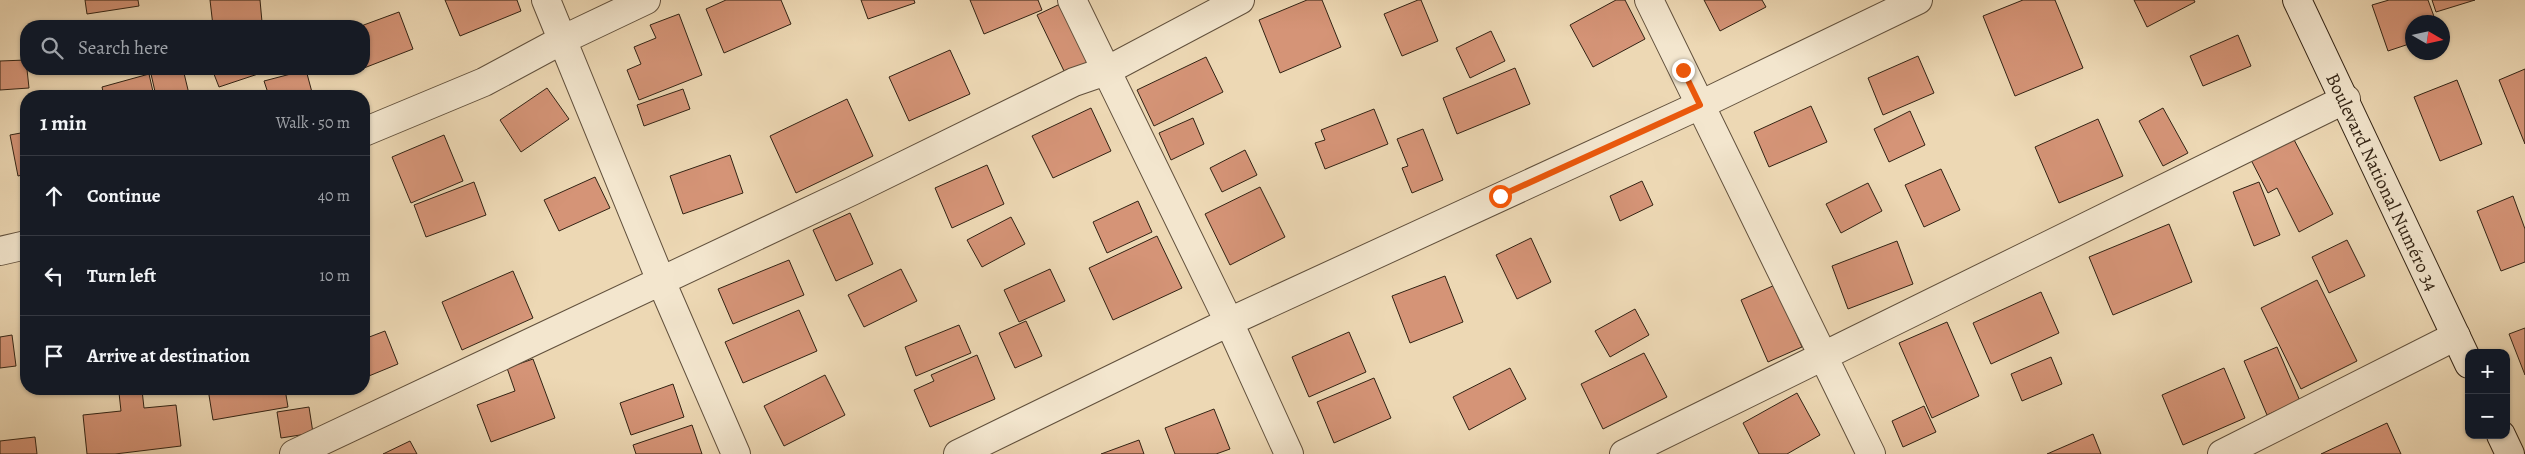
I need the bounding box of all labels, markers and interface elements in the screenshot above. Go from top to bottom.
north arrow [2405,15,2450,60]
search box [20,20,370,75]
icon: search [38,34,66,62]
text: Search here [78,35,168,61]
route end [1672,59,1695,82]
street label: Boulevard National Numéro 34 [2319,69,2445,296]
text: 1 min [40,109,87,137]
text: Walk · 50 m [276,112,350,134]
icon: ahead [40,182,68,210]
text: Continue [87,183,161,209]
text: 40 m [318,185,350,207]
route start [1489,185,1512,208]
icon: left [40,262,68,290]
text: Turn left [87,263,156,289]
text: 10 m [320,265,350,287]
icon: arrive [40,342,68,370]
text: Arrive at destination [87,343,250,369]
map controls [2465,349,2510,439]
button: + [2465,349,2510,394]
button: − [2465,394,2510,439]

